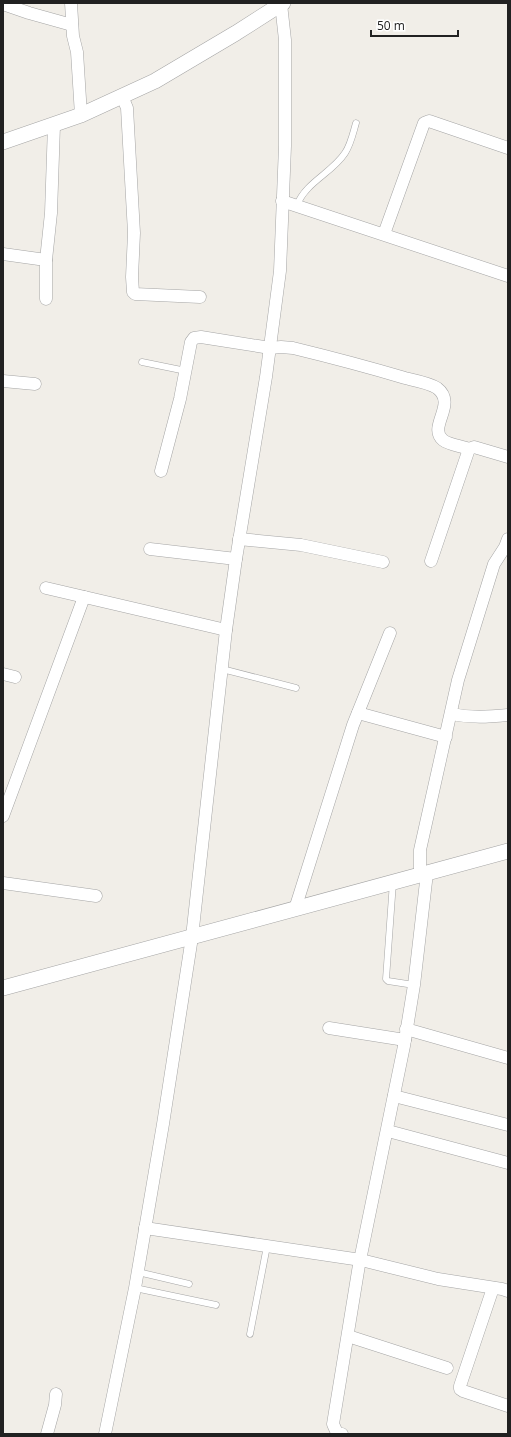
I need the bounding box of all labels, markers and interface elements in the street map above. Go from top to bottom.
scale bar [371,12,458,38]
text: 50 m [377,17,405,34]

